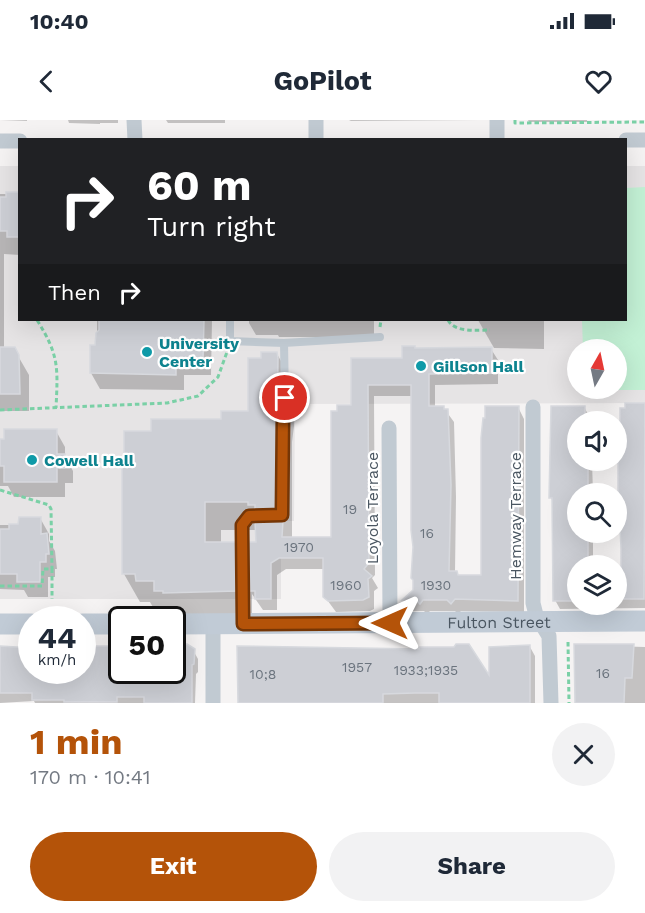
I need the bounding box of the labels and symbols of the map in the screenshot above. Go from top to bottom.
place label: University Center [159,334,240,371]
north arrow [567,339,627,399]
marker: University Center [140,345,154,359]
place label: Gillson Hall [433,357,525,376]
marker: Gillson Hall [414,359,428,373]
pin [259,372,310,423]
place label: Cowell Hall [44,451,135,470]
street label: Loyola Terrace [363,452,382,564]
street label: Hemway Terrace [506,452,525,580]
marker: Cowell Hall [25,453,39,467]
house number: 19 [343,501,357,517]
house number: 16 [420,525,434,541]
house number: 1970 [284,539,314,555]
house number: 1960 [330,577,362,593]
house number: 1930 [421,577,451,593]
position arrow [358,591,422,655]
speed limit sign: 50 [108,606,186,684]
street label: Fulton Street [447,612,551,632]
house number: 1957 [342,659,372,675]
house number: 1933;1935 [394,662,458,678]
house number: 16 [596,665,610,681]
house number: 10;8 [250,666,276,682]

